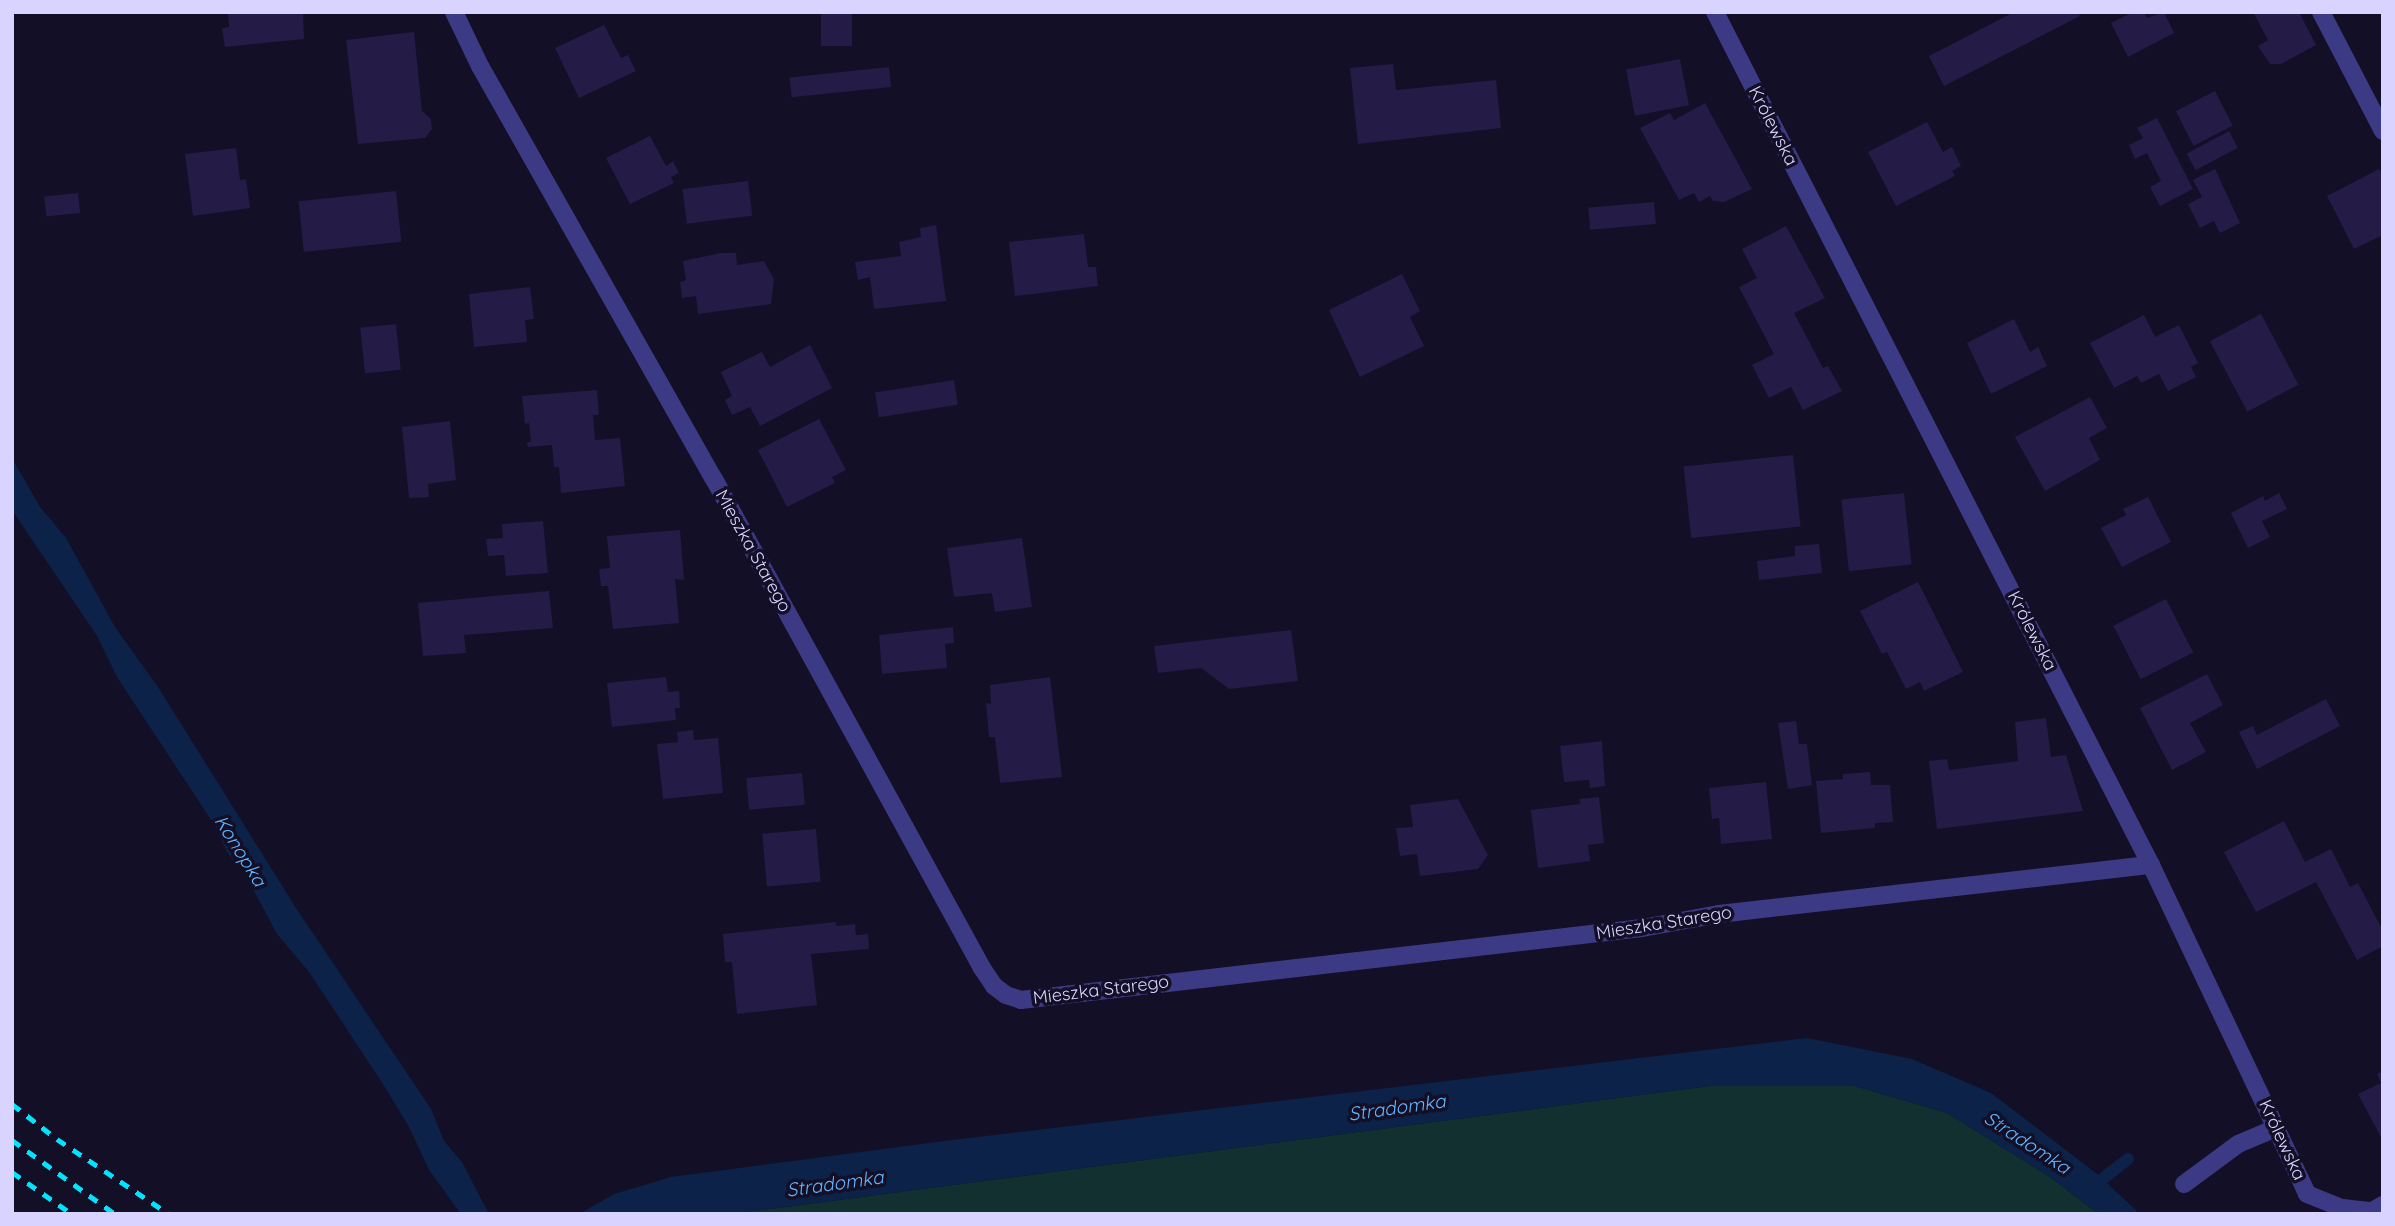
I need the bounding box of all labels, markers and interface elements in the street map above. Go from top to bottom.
street label: Królewska [1744,83,1802,169]
street label: Mieszka Starego [710,486,796,616]
street label: Królewska [2003,588,2061,674]
water label: Konopka [209,811,271,891]
street label: Mieszka Starego [1595,902,1733,944]
street label: Mieszka Starego [1032,971,1170,1009]
water label: Stradomka [1347,1090,1447,1126]
street label: Królewska [2254,1096,2310,1184]
water label: Stradomka [1980,1107,2074,1179]
water label: Stradomka [785,1166,885,1202]

